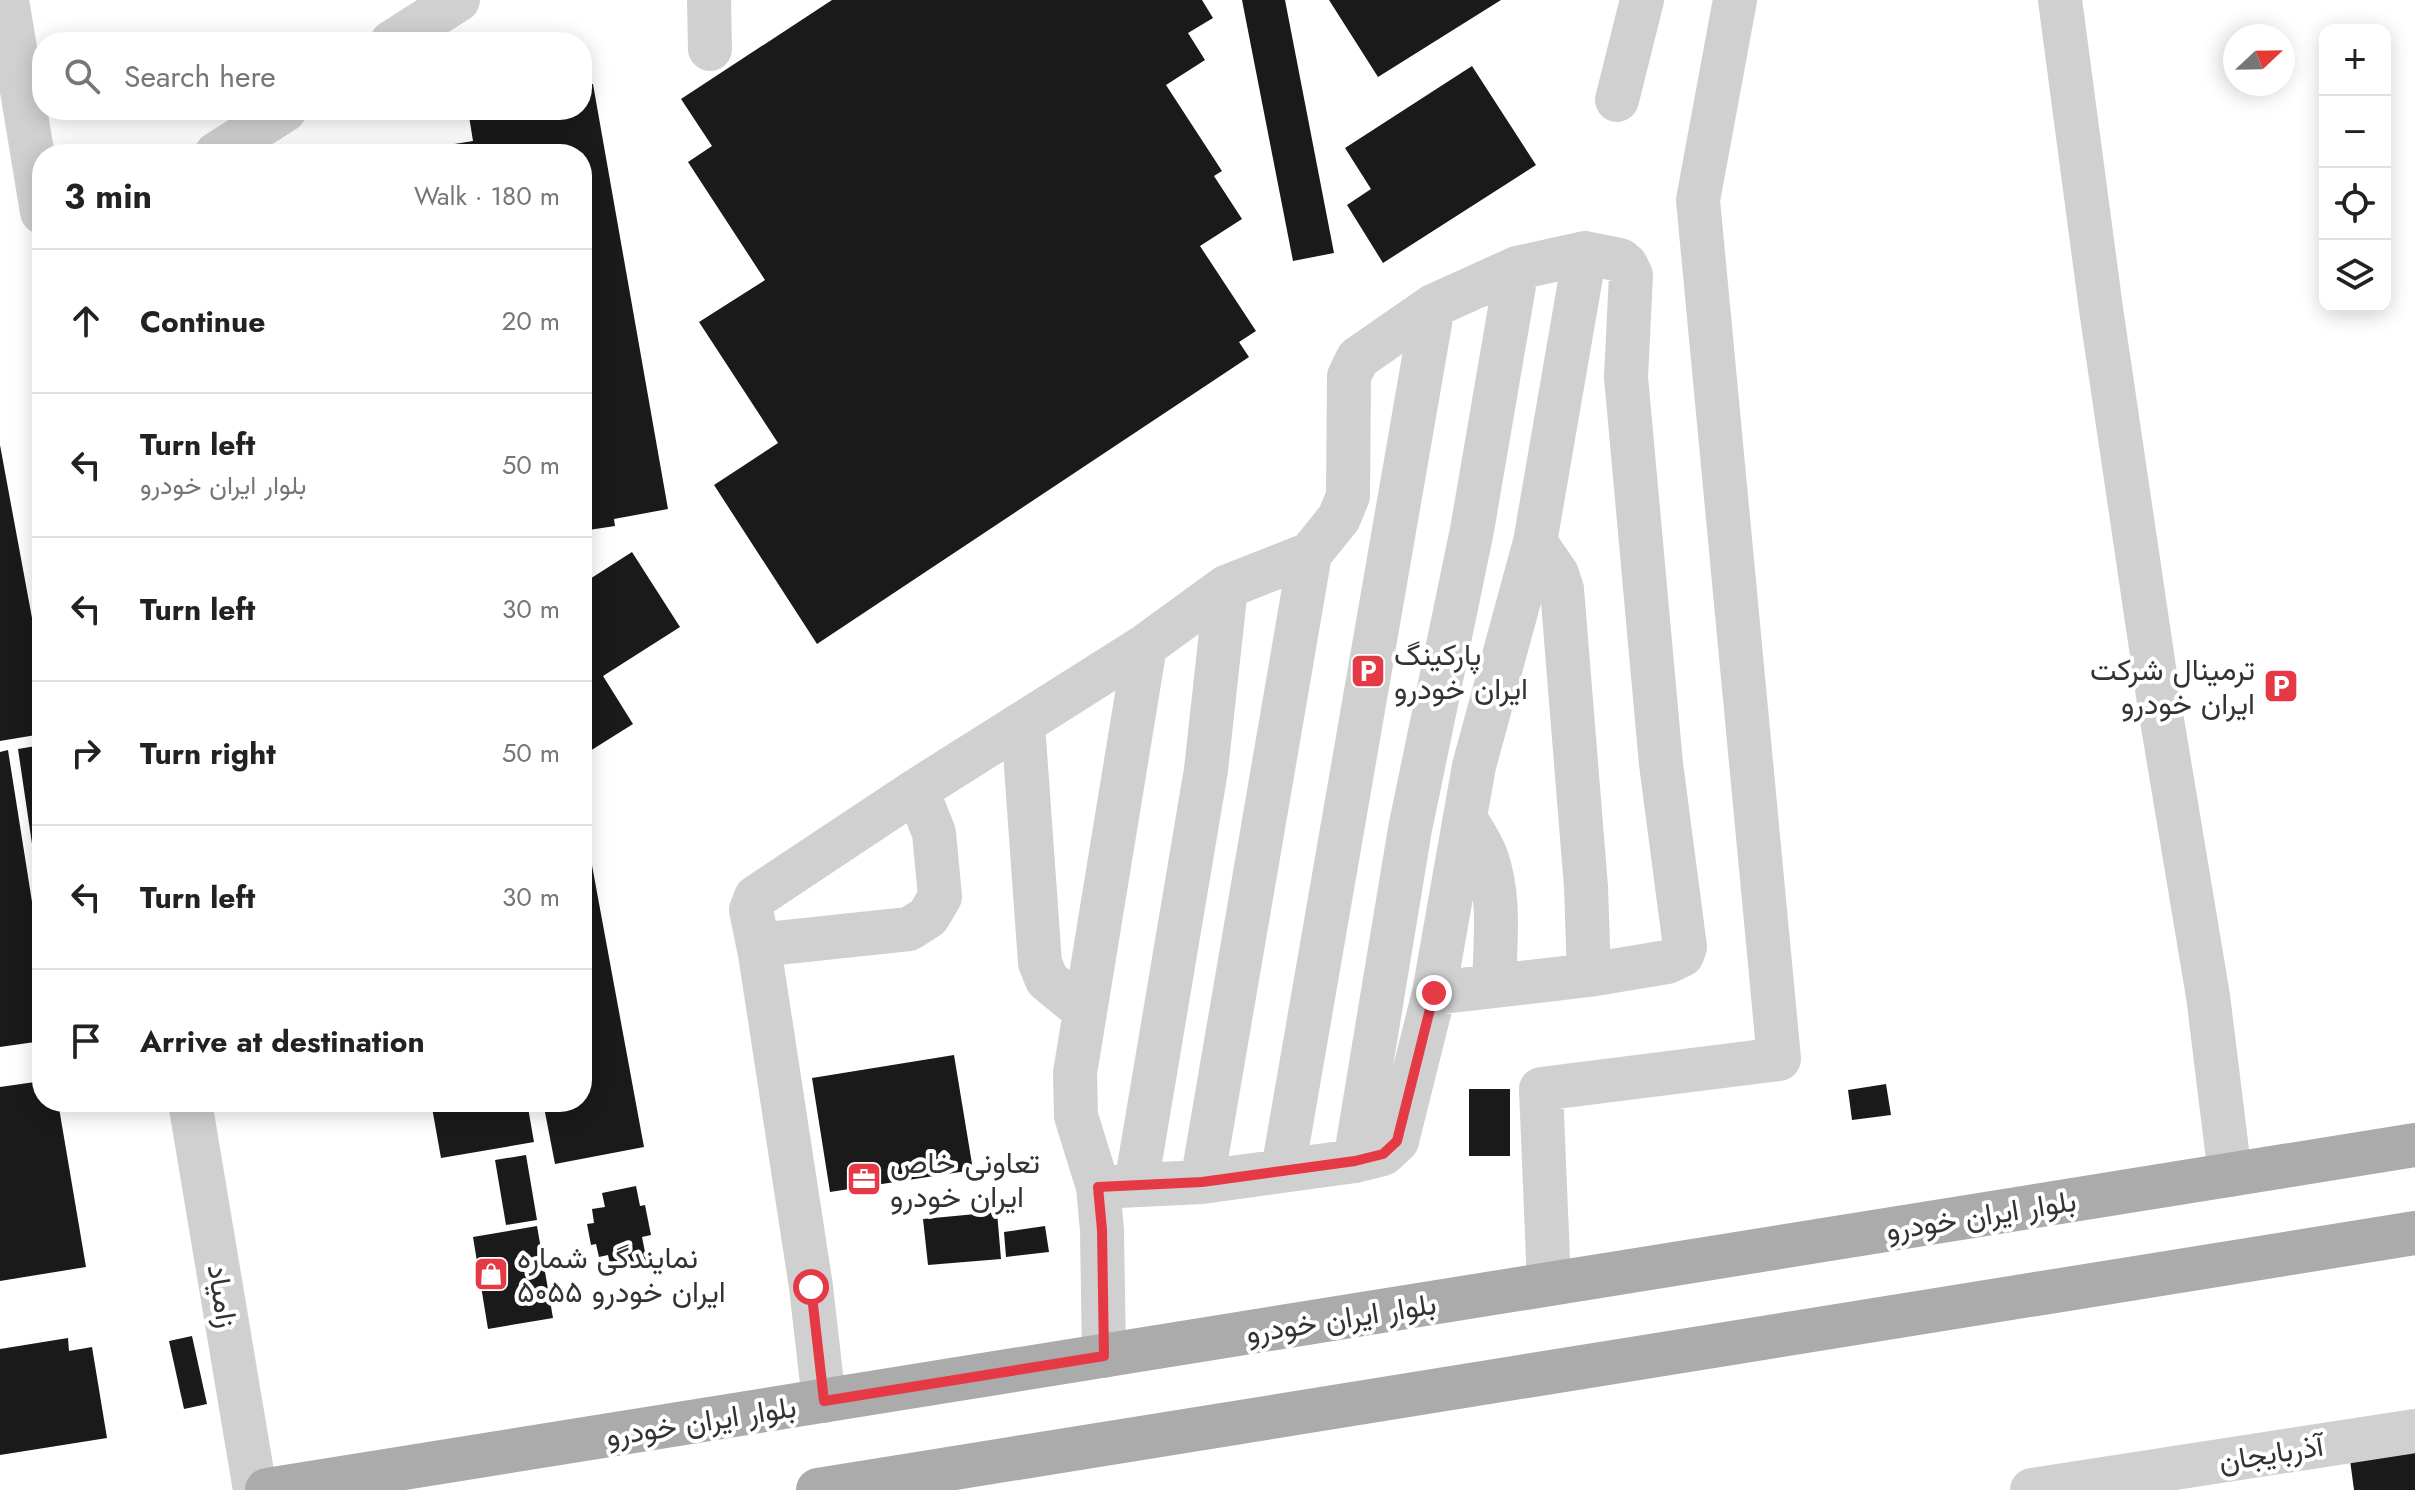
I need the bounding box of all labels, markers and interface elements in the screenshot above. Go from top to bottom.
north arrow [2223,24,2295,96]
map controls [2319,24,2391,312]
button: + [2319,24,2391,96]
search box [32,32,592,120]
icon: search [60,54,104,98]
text: Search here [124,55,276,98]
button: − [2319,96,2391,168]
button: locate [2319,168,2391,240]
text: 3 min [64,172,152,221]
text: Walk · 180 m [414,177,560,215]
button: layers [2319,240,2391,312]
icon: ahead [64,299,108,343]
text: Continue [140,300,266,343]
text: 20 m [502,302,560,340]
text: Turn left [140,423,255,466]
icon: left [64,443,108,487]
text: 50 m [502,446,560,484]
text: بلوار ایران خودرو [140,466,306,504]
icon: left [64,587,108,631]
text: Turn left [140,588,255,631]
text: 30 m [502,590,560,628]
place label: پارکینگ ایران خودرو [1394,633,1528,710]
place label: ترمینال شرکت ایران خودرو [2090,648,2255,725]
parking icon: پارکینگ ایران خودرو [1349,652,1387,690]
parking icon: ترمینال شرکت ایران خودرو [2262,667,2300,705]
icon: right [64,731,108,775]
text: Turn right [140,732,276,775]
text: 50 m [502,734,560,772]
icon: left [64,875,108,919]
text: Turn left [140,876,255,919]
text: 30 m [502,878,560,916]
route end [1416,975,1452,1011]
icon: arrive [64,1019,108,1063]
text: Arrive at destination [140,1020,425,1063]
place label: تعاونی خاص ایران خودرو [890,1141,1040,1218]
office icon: تعاونی خاص ایران خودرو [845,1160,883,1198]
street label: بلوار ایران خودرو [1883,1179,2079,1251]
place label: نمایندگی شماره ۵۰۵۵ ایران خودرو [517,1236,726,1313]
shop icon: نمایندگی شماره ۵۰۵۵ ایران خودرو [472,1255,510,1293]
street label: زامیاد [197,1261,249,1331]
route start [793,1269,829,1305]
street label: بلوار ایران خودرو [1243,1282,1439,1354]
street label: بلوار ایران خودرو [603,1385,799,1457]
street label: آذربایجان [2216,1423,2328,1482]

